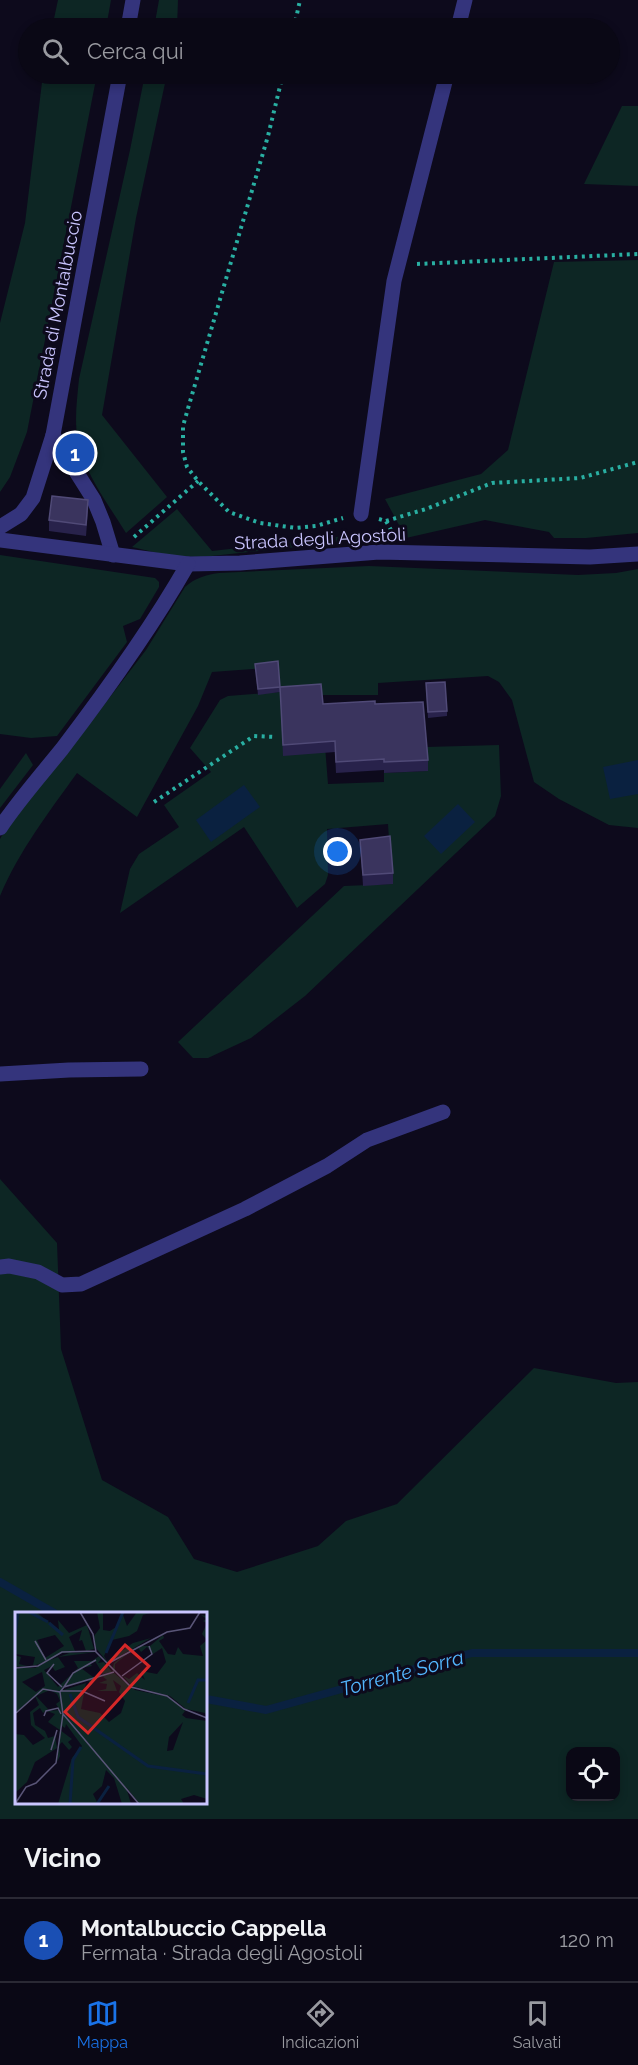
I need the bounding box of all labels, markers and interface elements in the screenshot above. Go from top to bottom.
search box [18,18,620,84]
icon: search [39,35,72,68]
text: Cerca qui [87,38,184,64]
street label: Strada di Montalbuccio [29,208,86,401]
pin: 1 [56,430,94,476]
street label: Strada degli Agostoli [234,524,406,553]
your location [323,837,352,866]
inset map [15,1612,207,1804]
water label: Torrente Sorra [338,1645,466,1701]
map controls [566,1747,620,1801]
button: locate [566,1747,620,1801]
text: Vicino [24,1843,101,1873]
text: Montalbuccio Cappella [81,1915,326,1941]
text: 1 [39,1928,48,1952]
text: 120 m [559,1928,614,1952]
text: Fermata · Strada degli Agostoli [81,1941,363,1965]
tab: Mappa [77,1997,128,2052]
tab: Indicazioni [281,1997,359,2052]
tab: Salvati [513,1997,561,2052]

